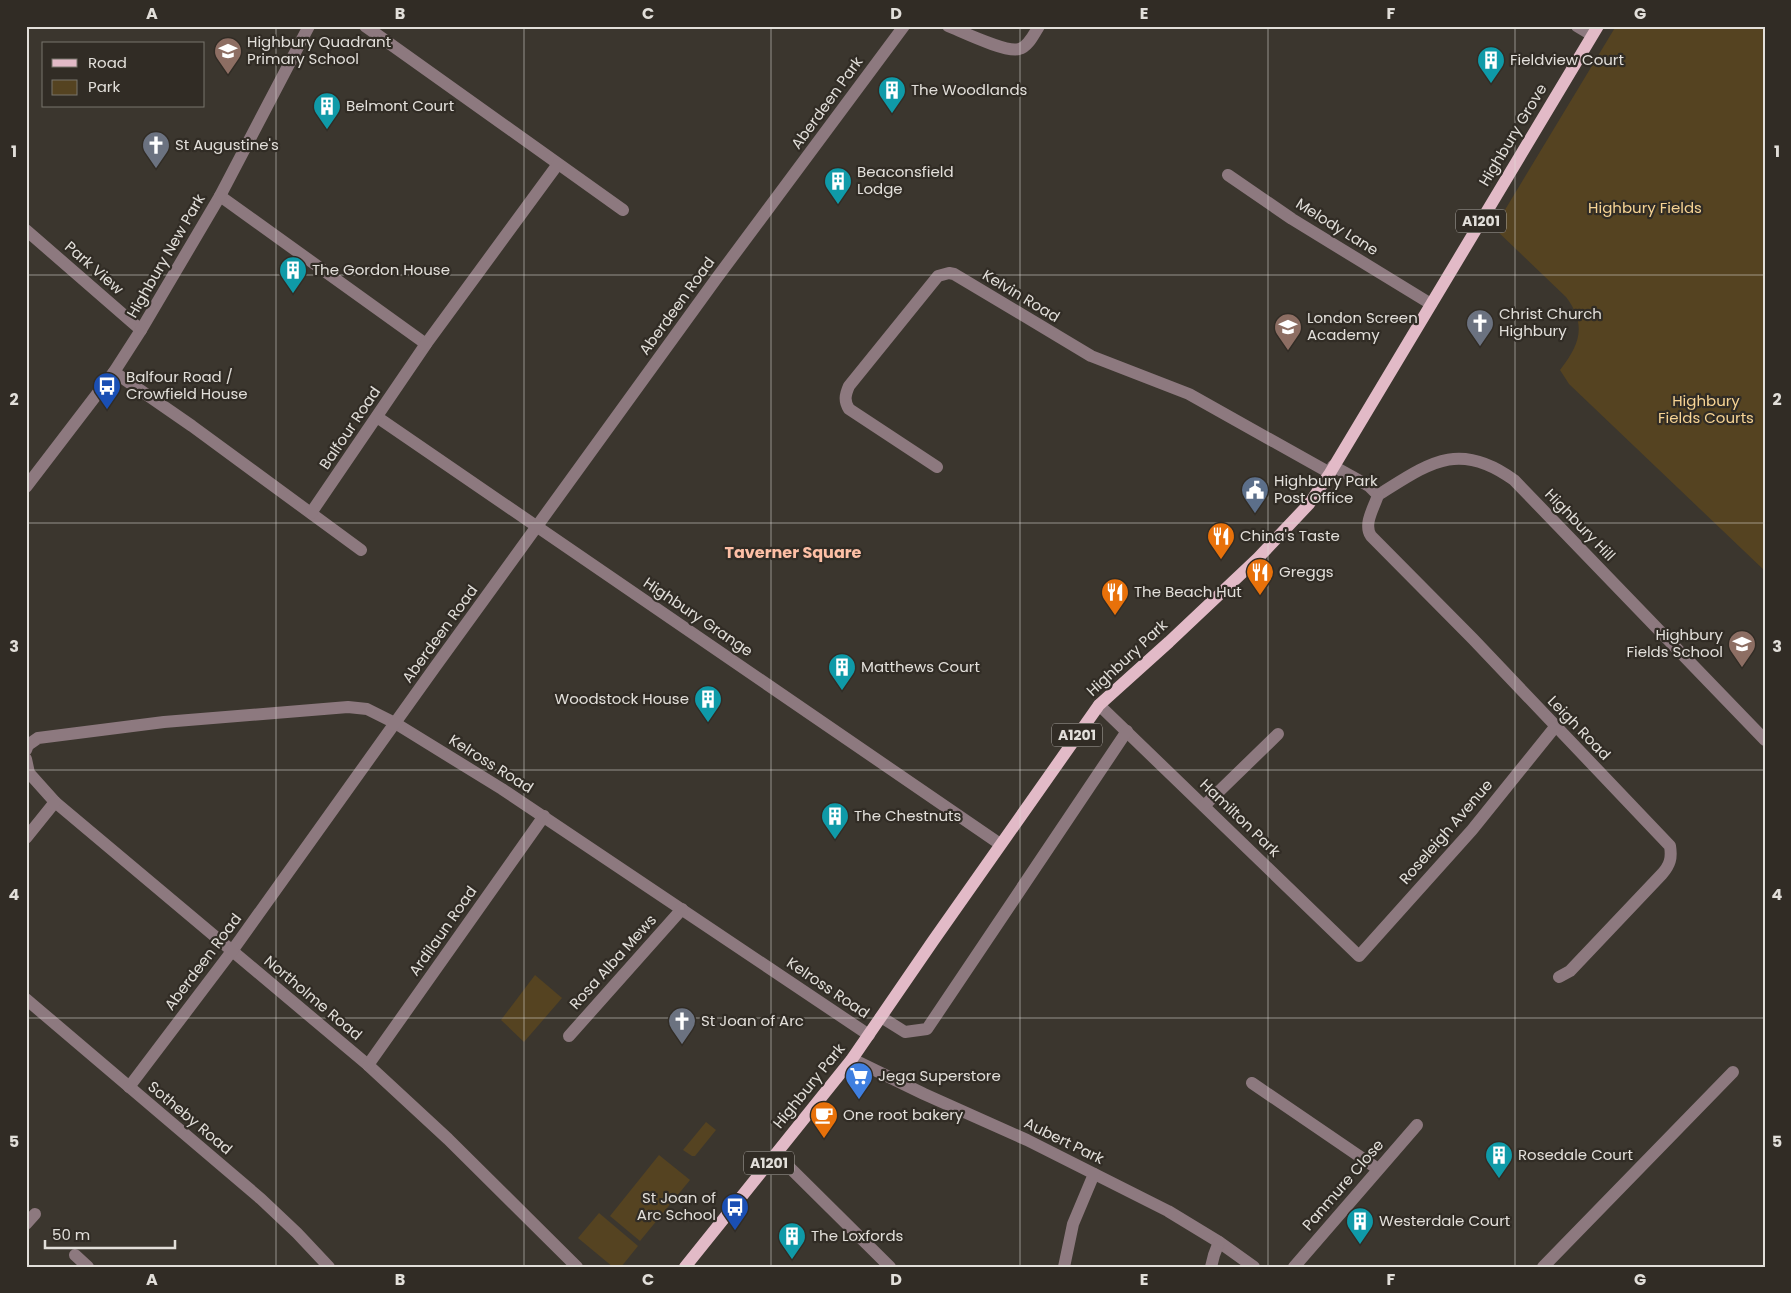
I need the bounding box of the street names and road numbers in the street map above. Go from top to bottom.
street label: Aberdeen Park [786,52,867,153]
street label: Highbury Grove [1474,80,1551,190]
street label: Highbury New Park [121,190,210,322]
street label: Melody Lane [1292,193,1383,260]
road number: A1201 [1456,210,1506,232]
street label: Park View [60,236,129,299]
street label: Aberdeen Road [634,252,719,359]
street label: Kelvin Road [979,264,1064,327]
street label: Balfour Road [314,382,385,473]
street label: Highbury Hill [1540,484,1620,565]
street label: Highbury Grange [639,572,757,661]
street label: Aberdeen Road [397,580,482,687]
street label: Highbury Park [1082,614,1172,701]
street label: Leigh Road [1543,691,1615,765]
road number: A1201 [1052,724,1102,746]
street label: Kelross Road [445,729,537,798]
street label: Hamilton Park [1196,774,1285,862]
street label: Roseleigh Avenue [1394,775,1497,889]
street label: Ardilaun Road [404,881,481,980]
street label: Aberdeen Road [159,909,246,1015]
street label: Rosa Alba Mews [564,910,661,1014]
street label: Northolme Road [260,950,367,1045]
street label: Kelross Road [783,952,874,1023]
street label: Highbury Park [768,1039,850,1133]
street label: Sotheby Road [144,1076,237,1159]
street label: Aubert Park [1021,1112,1108,1169]
street label: Panmure Close [1297,1135,1388,1235]
road number: A1201 [744,1152,794,1174]

